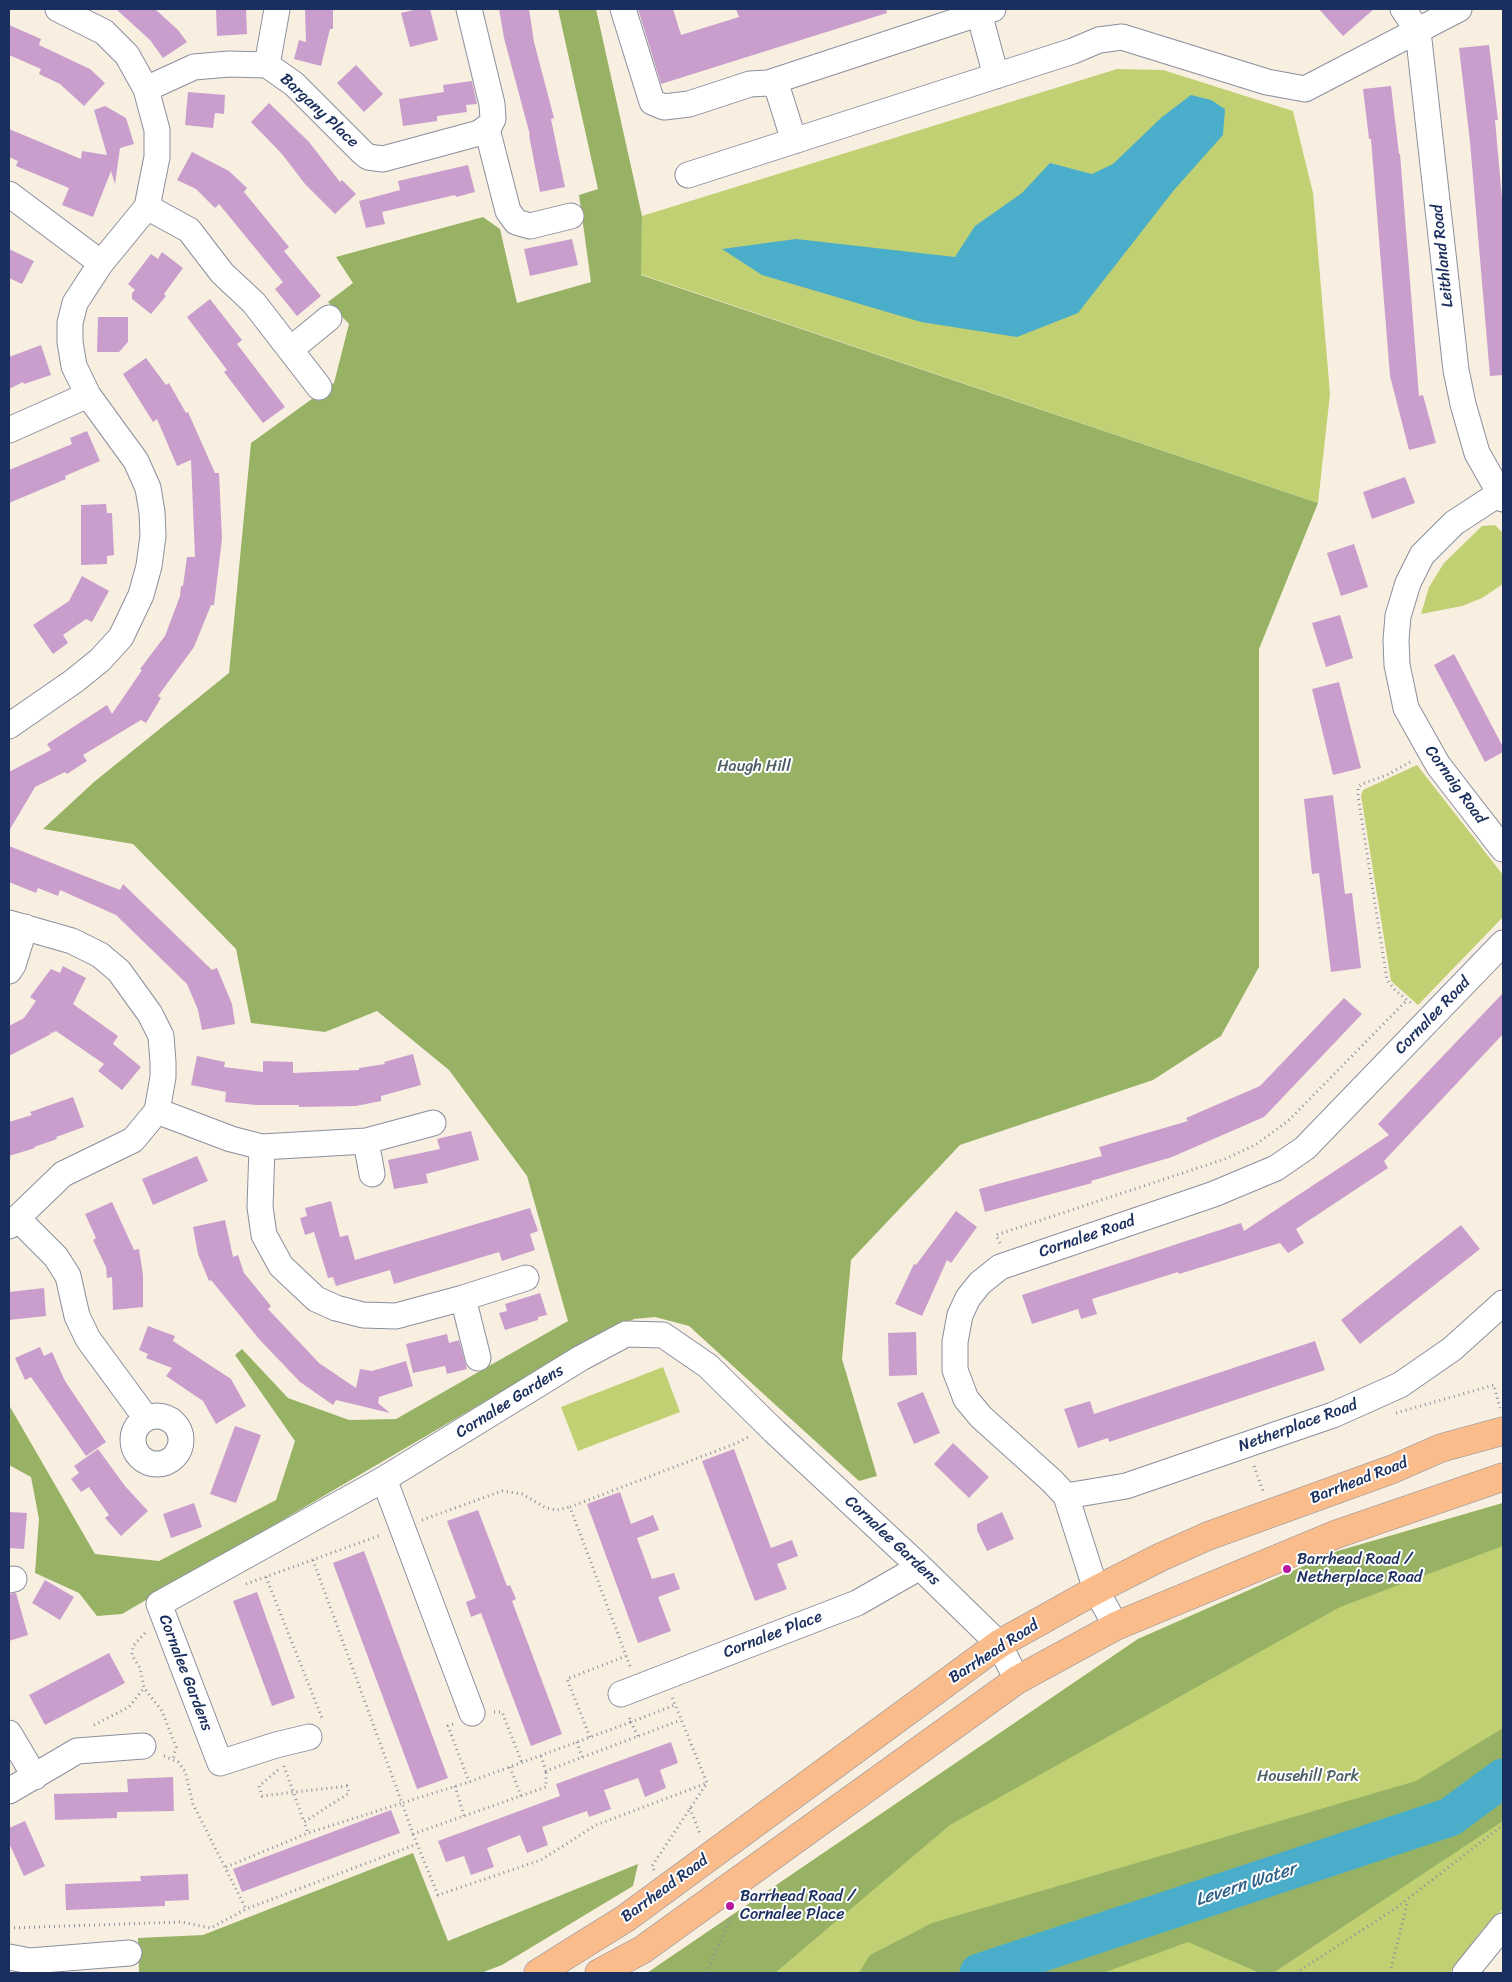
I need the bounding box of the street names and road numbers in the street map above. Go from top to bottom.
street label: Bargany Place [276,70,362,152]
street label: Leithland Road [1428,204,1458,308]
street label: Cornaig Road [1420,742,1490,828]
street label: Cornalee Road [1391,973,1475,1059]
street label: Cornalee Road [1036,1212,1138,1262]
street label: Cornalee Gardens [453,1361,567,1443]
street label: Netherplace Road [1236,1396,1360,1456]
street label: Barrhead Road [1308,1454,1410,1508]
street label: Cornalee Gardens [840,1492,944,1590]
street label: Cornalee Place [721,1607,825,1663]
street label: Cornalee Gardens [154,1612,216,1734]
street label: Barrhead Road [946,1616,1042,1688]
street label: Barrhead Road [618,1851,712,1927]

